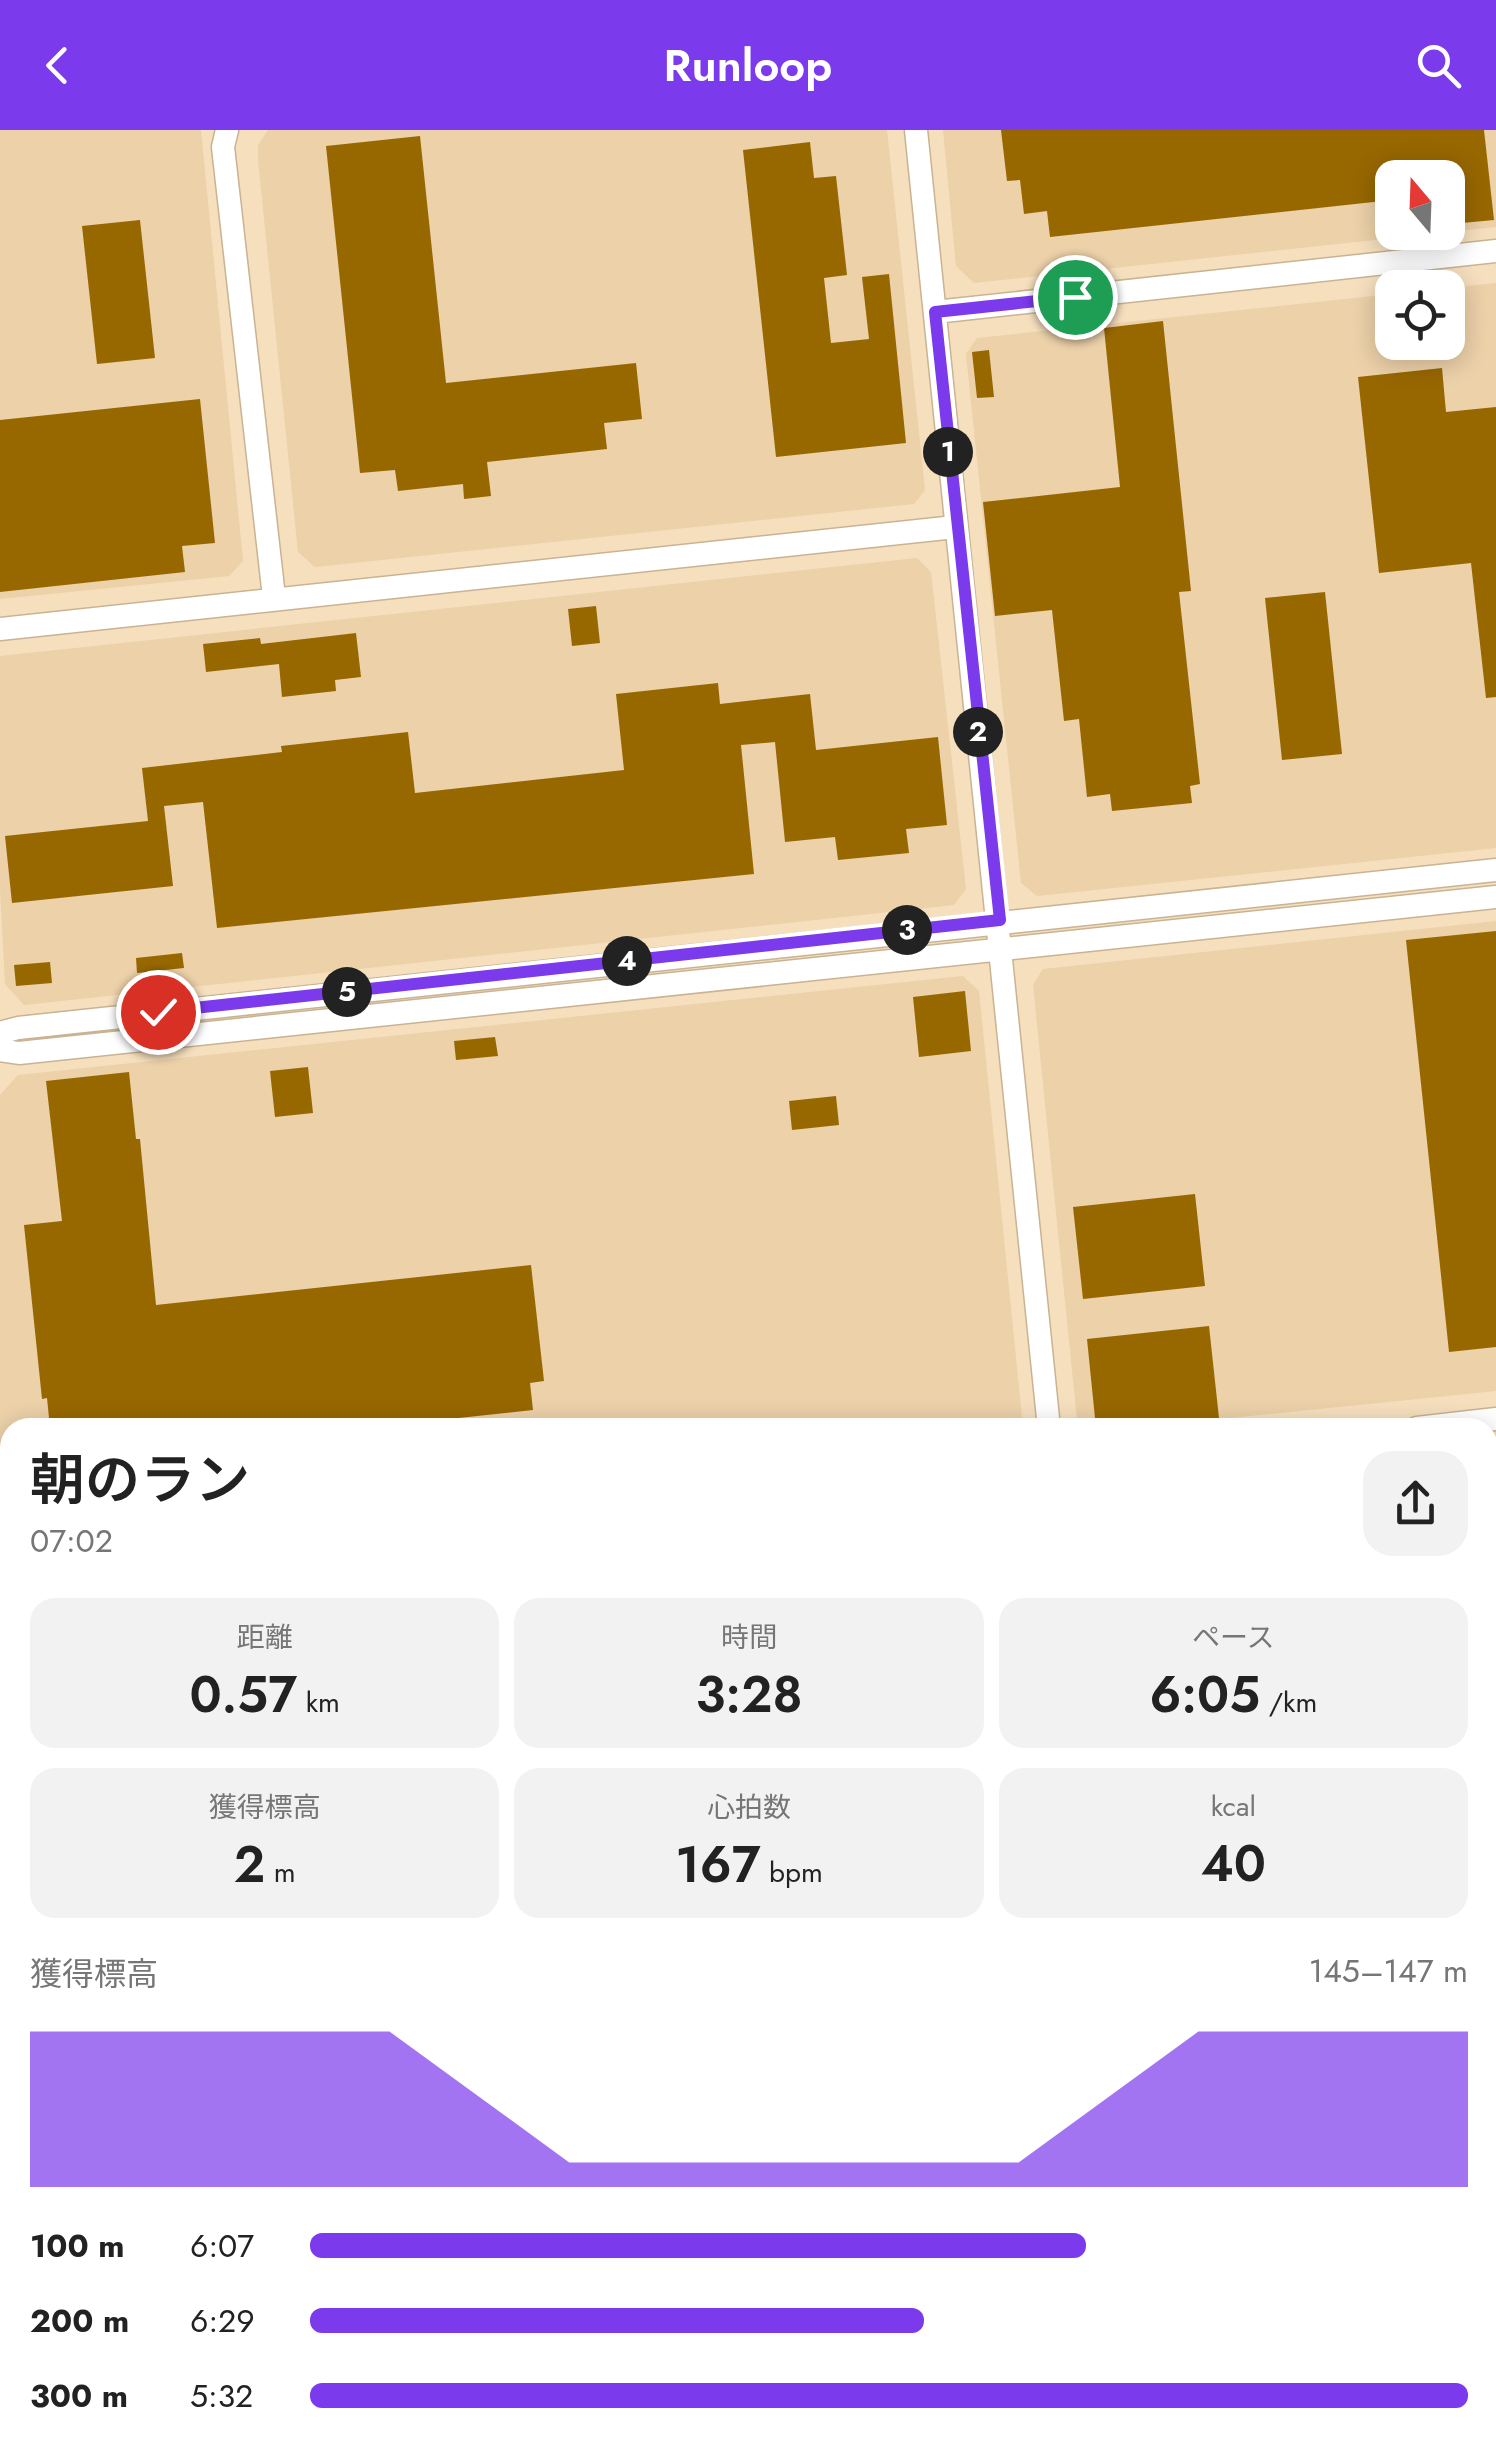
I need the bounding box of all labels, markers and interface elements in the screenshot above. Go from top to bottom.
text: Runloop [664,33,832,98]
icon: back [30,38,85,93]
icon: search [1411,38,1466,93]
north arrow [1375,160,1465,250]
map controls [1375,160,1465,360]
pin [1033,255,1118,340]
icon: arrive [1048,270,1103,325]
button: locate [1375,270,1465,360]
pin: 1 [923,427,973,477]
text: 1 [941,431,955,472]
pin: 2 [953,707,1003,757]
text: 2 [969,711,987,752]
pin: 3 [882,905,932,955]
text: 3 [898,909,916,950]
pin: 4 [602,936,652,986]
text: 4 [617,940,637,981]
pin: 5 [322,967,372,1017]
pin [116,970,201,1055]
text: 5 [338,971,356,1012]
icon: check [131,985,186,1040]
text: 朝のラン [30,1440,250,1520]
button: share [1363,1451,1468,1556]
text: 07:02 [30,1518,113,1564]
text: 距離 [237,1617,293,1658]
text: 時間 [721,1617,777,1658]
text: ペース [1192,1617,1275,1658]
text: 0.57 [189,1658,297,1731]
text: 3:28 [695,1658,803,1731]
text: 6:05 [1149,1658,1260,1731]
text: km [297,1682,340,1723]
text: /km [1260,1682,1317,1723]
text: kcal [1211,1786,1256,1827]
text: 獲得標高 [209,1787,321,1828]
text: 心拍数 [707,1787,791,1828]
text: 40 [1201,1827,1266,1900]
text: 2 [234,1828,265,1901]
text: 167 [675,1828,761,1901]
text: m [265,1852,296,1893]
text: bpm [761,1852,823,1893]
text: 145–147 m [1309,1948,1468,1994]
text: 獲得標高 [30,1951,158,1997]
text: 100 m [30,2223,125,2269]
text: 6:07 [190,2223,254,2269]
text: 200 m [30,2298,129,2344]
text: 6:29 [190,2298,255,2344]
text: 300 m [30,2373,128,2419]
text: 5:32 [190,2373,253,2419]

